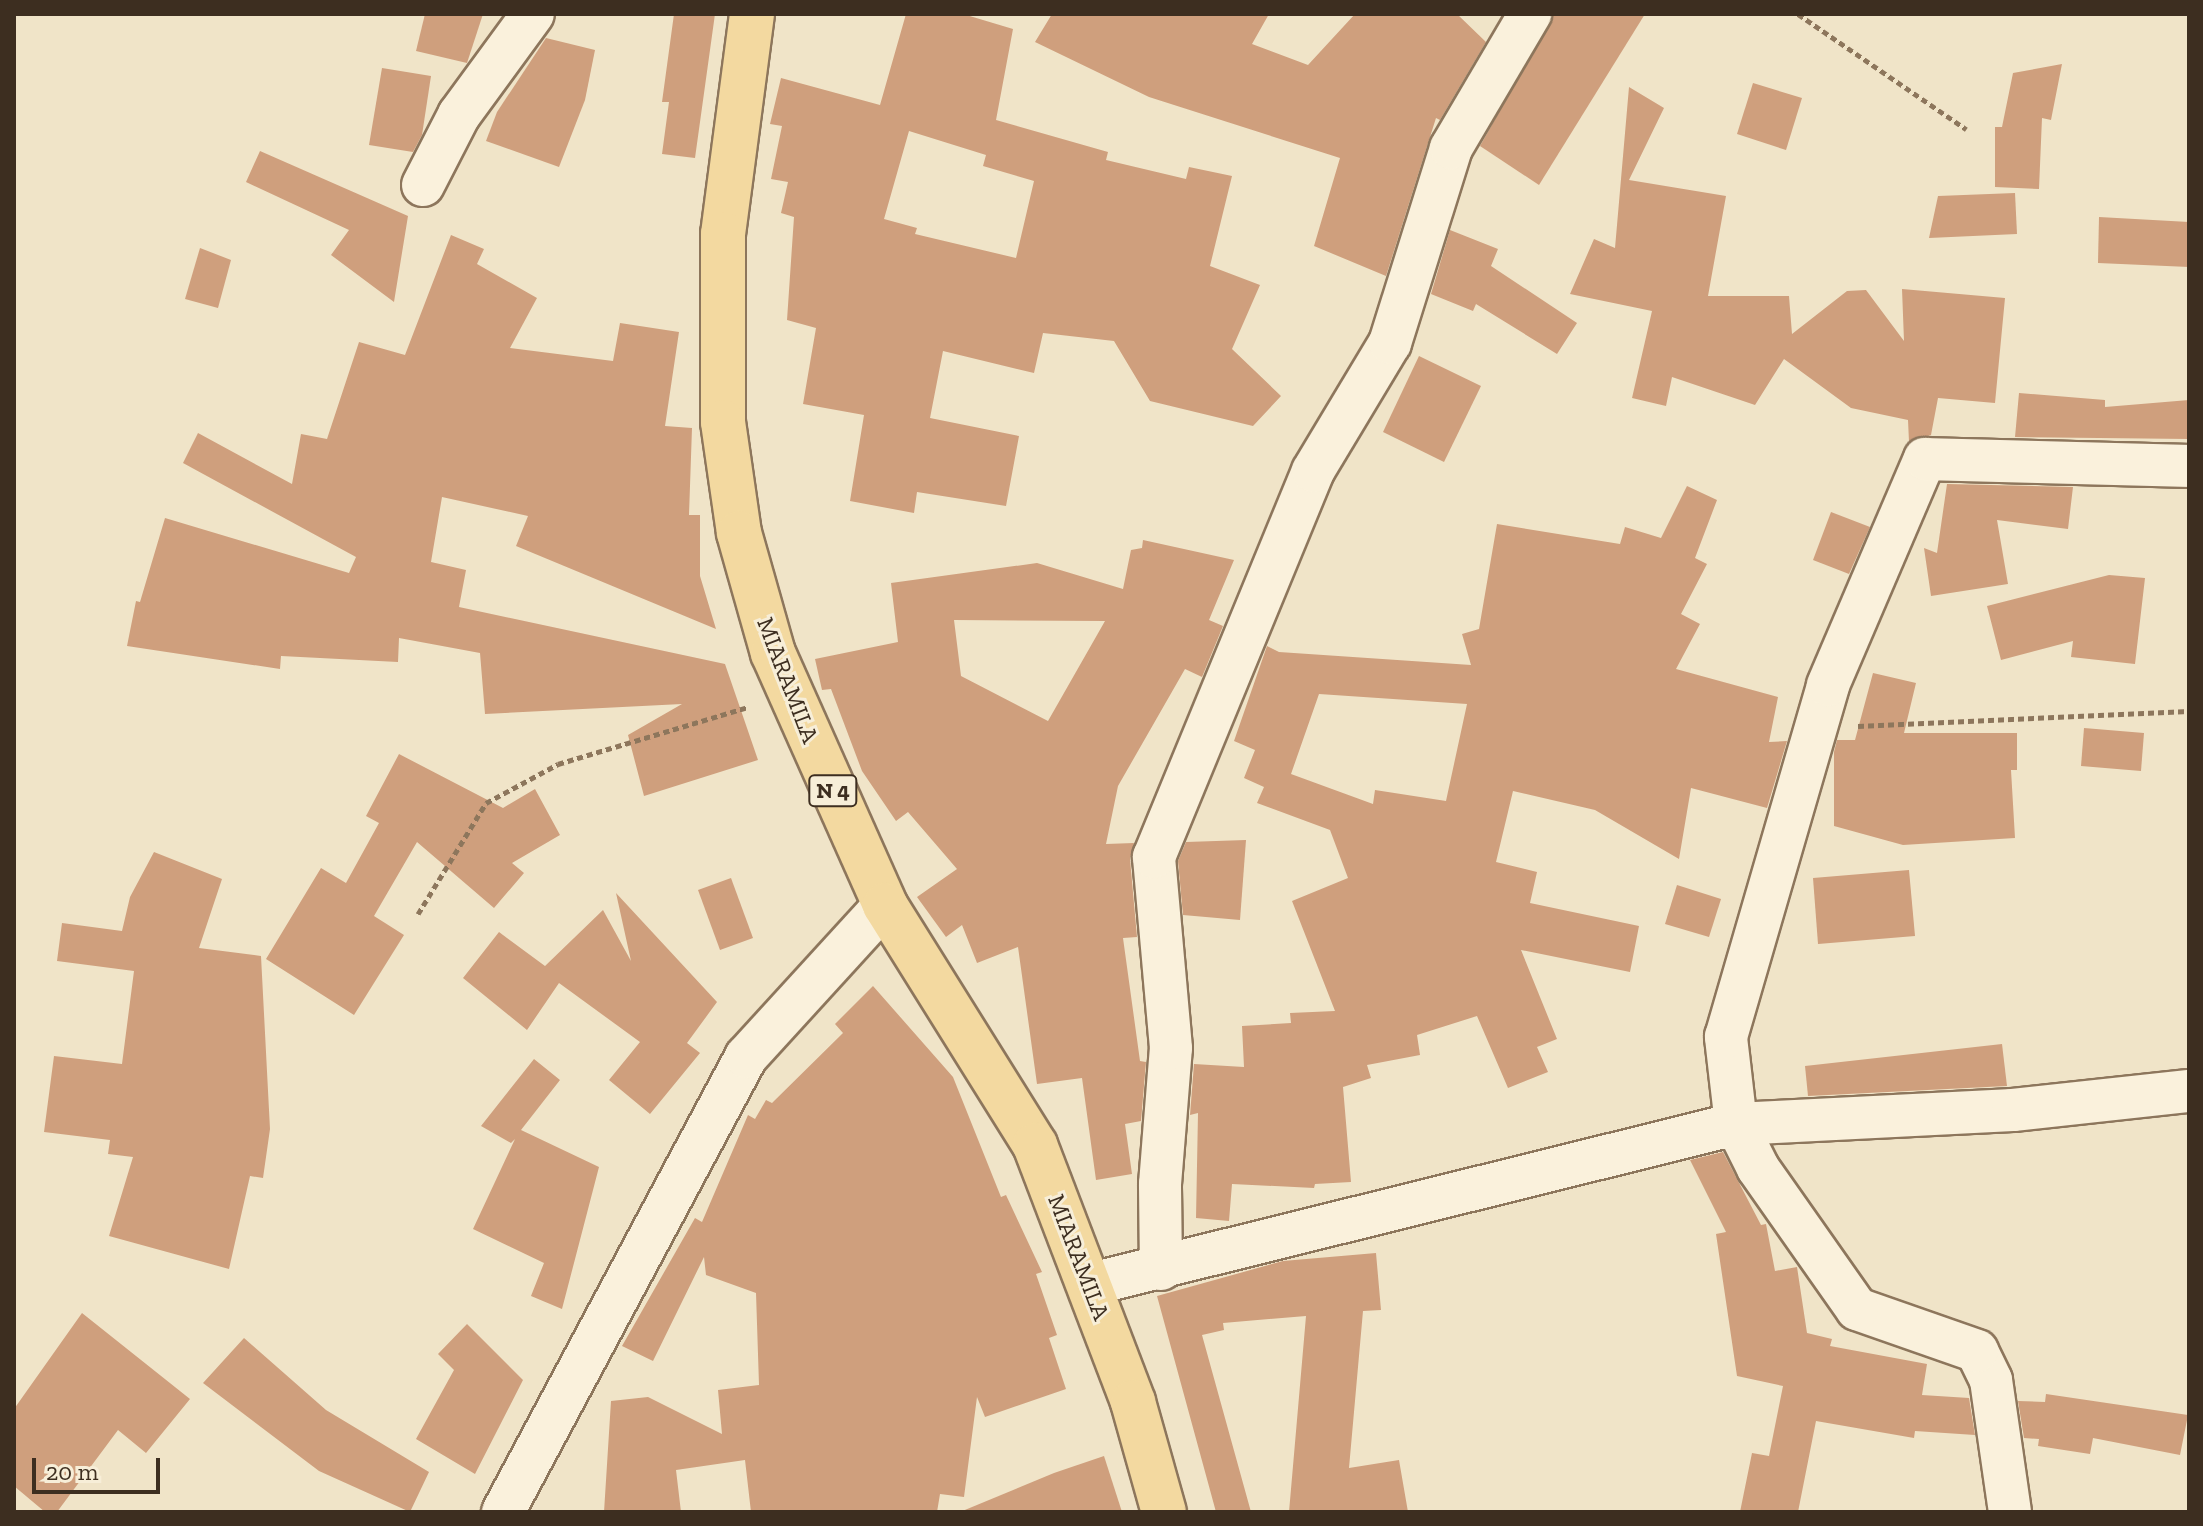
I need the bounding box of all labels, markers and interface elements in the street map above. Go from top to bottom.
street label: MIARAMILA [751,613,825,747]
road number: N 4 [807,773,859,809]
street label: MIARAMILA [1042,1190,1116,1324]
scale bar [36,1442,164,1492]
text: 20 m [46,1457,98,1486]

